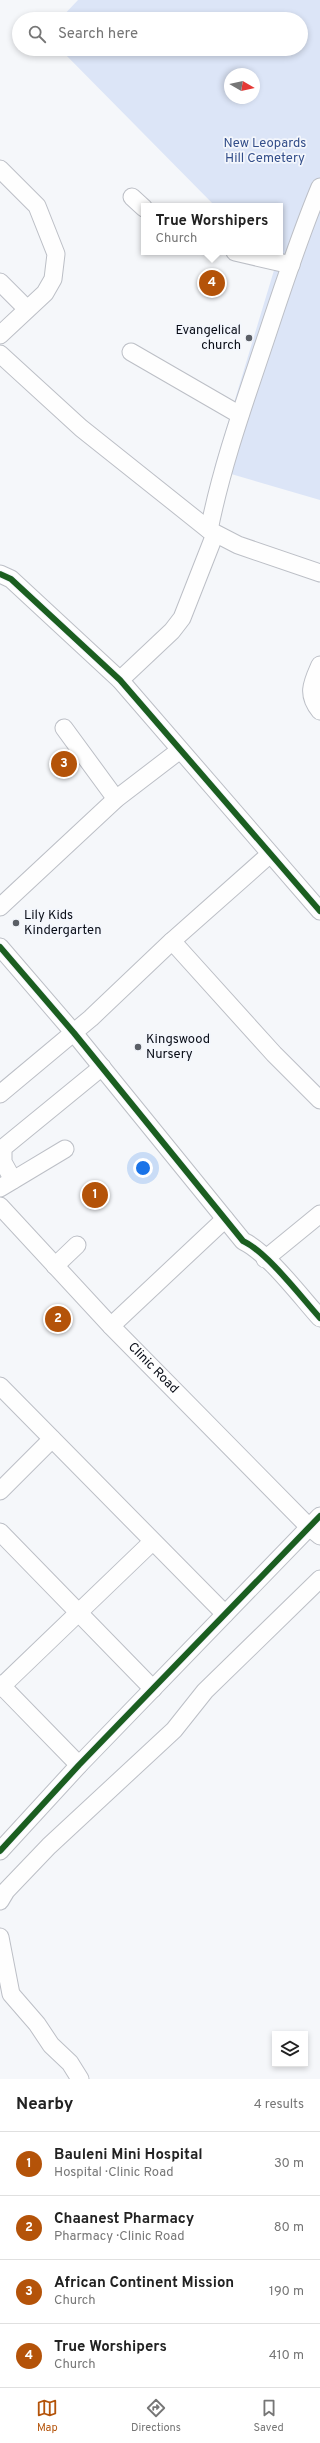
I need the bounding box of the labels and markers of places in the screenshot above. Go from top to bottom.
pin: 4 [199,268,225,298]
place label: Evangelical church [175,323,241,354]
marker: Evangelical church [244,333,254,343]
pin: 3 [51,749,77,779]
place label: Lily Kids Kindergarten [24,908,101,939]
marker: Lily Kids Kindergarten [11,918,21,928]
place label: Kingswood Nursery [146,1032,210,1063]
marker: Kingswood Nursery [133,1042,143,1052]
pin: 1 [82,1180,108,1210]
pin: 2 [45,1304,71,1334]

